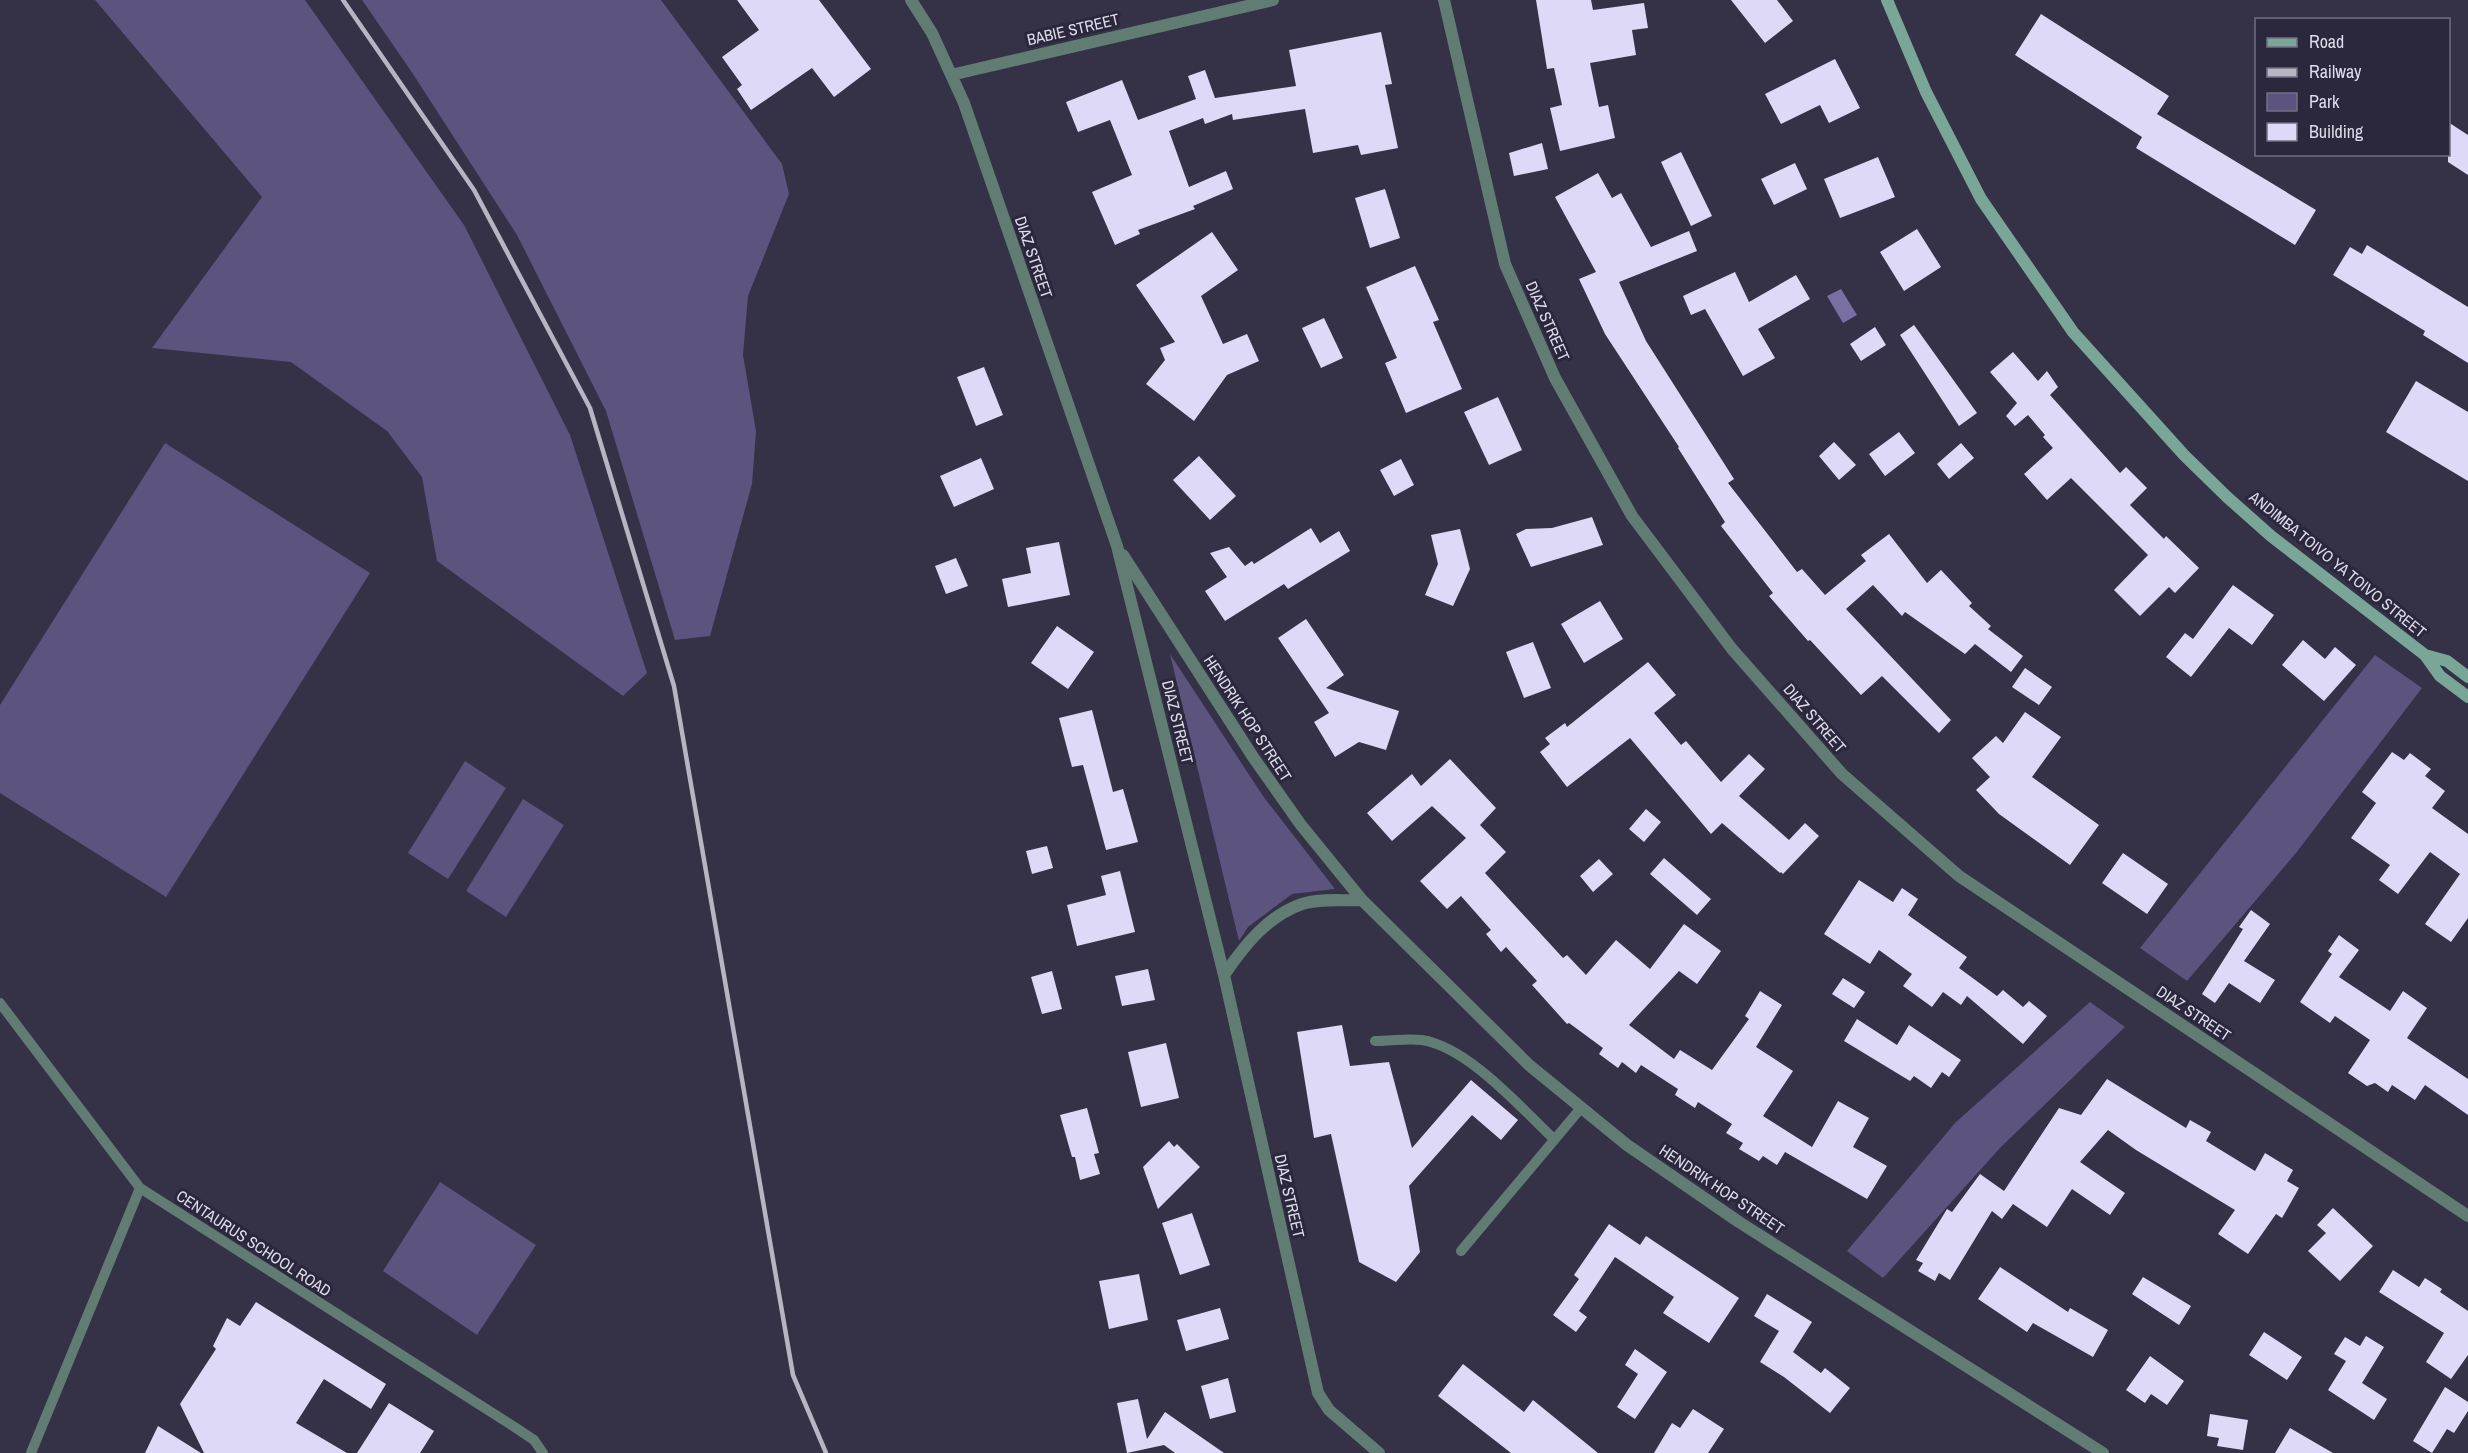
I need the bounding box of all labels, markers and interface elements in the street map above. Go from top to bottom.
street label: BABIE STREET [1025,8,1121,50]
legend [2255,18,2450,156]
text: Road [2309,29,2344,54]
text: Railway [2309,59,2362,84]
text: Park [2309,89,2340,114]
text: Building [2309,119,2364,144]
street label: DIAZ STREET [1010,213,1058,301]
street label: DIAZ STREET [1521,278,1575,364]
street label: ANDIMBA TOIVO YA TOIVO STREET [2244,485,2431,642]
street label: HENDRIK HOP STREET [1199,651,1297,785]
street label: DIAZ STREET [1157,678,1199,766]
street label: DIAZ STREET [1779,679,1851,757]
street label: DIAZ STREET [2152,980,2236,1046]
street label: HENDRIK HOP STREET [1655,1139,1789,1239]
street label: DIAZ STREET [1270,1152,1310,1240]
street label: CENTAURUS SCHOOL ROAD [172,1185,336,1301]

